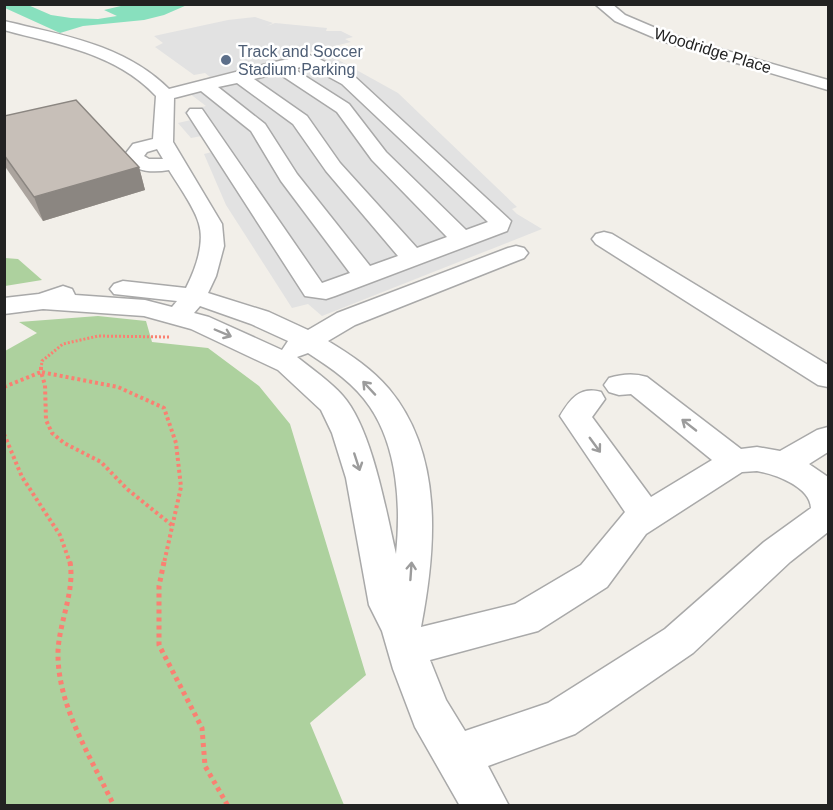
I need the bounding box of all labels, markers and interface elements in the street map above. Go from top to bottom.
street label: Woodridge Place [652,25,774,76]
place label: Track and Soccer Stadium Parking [238,43,363,78]
marker: Track and Soccer Stadium Parking [219,53,233,67]
one-way arrow [214,328,232,339]
one-way arrow [361,380,376,395]
one-way arrow [682,418,698,431]
one-way arrow [589,436,601,452]
one-way arrow [352,452,363,471]
one-way arrow [405,561,416,581]

